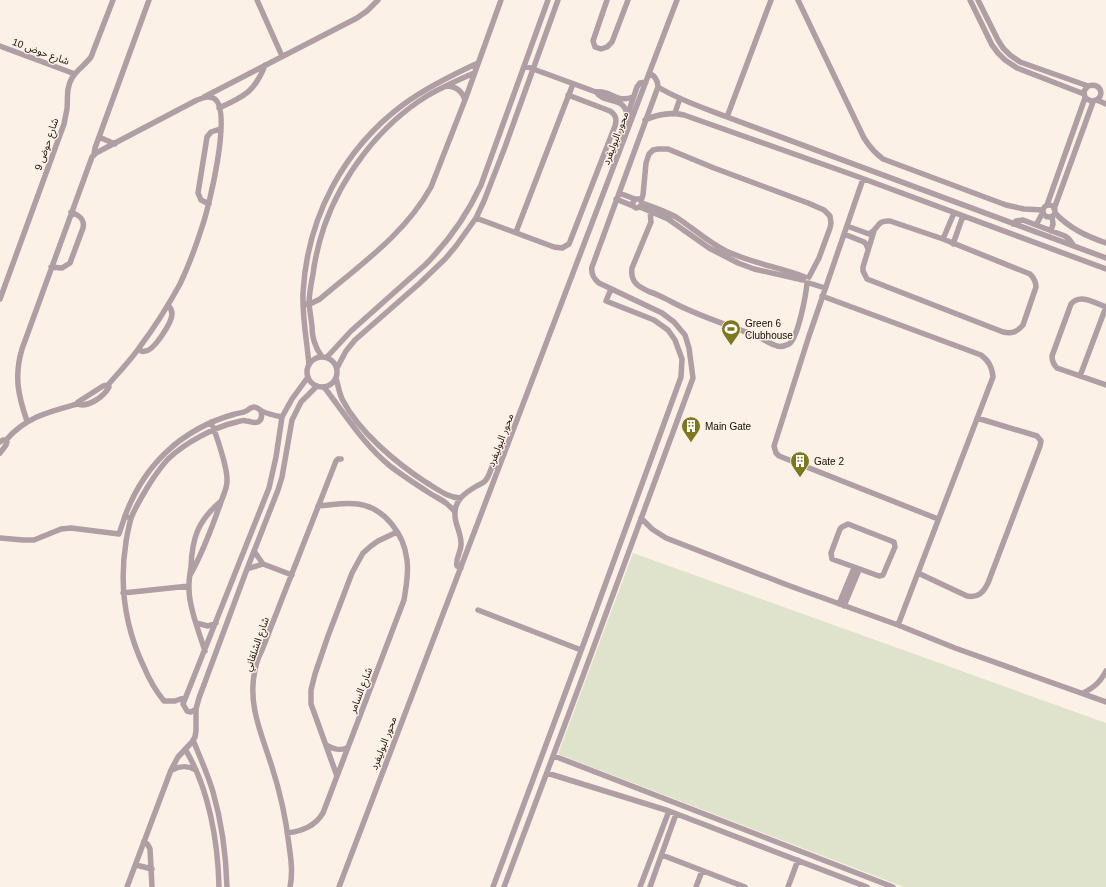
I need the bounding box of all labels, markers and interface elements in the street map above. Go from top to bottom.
street label: شارع حوض 10 [10,36,71,69]
street label: محور البوليفرد [600,110,632,166]
street label: شارع حوض 9 [32,117,62,172]
sports icon: Green 6 Clubhouse [720,318,742,346]
place label: Green 6 Clubhouse [745,318,793,341]
street label: محور البوليفرد [485,412,517,468]
building icon: Main Gate [680,415,702,443]
place label: Main Gate [705,421,752,432]
building icon: Gate 2 [789,450,811,478]
place label: Gate 2 [814,456,844,467]
street label: شارع الشلقاني [242,615,273,674]
street label: شارع السامر [346,666,376,716]
street label: محور البوليفرد [368,715,400,771]

